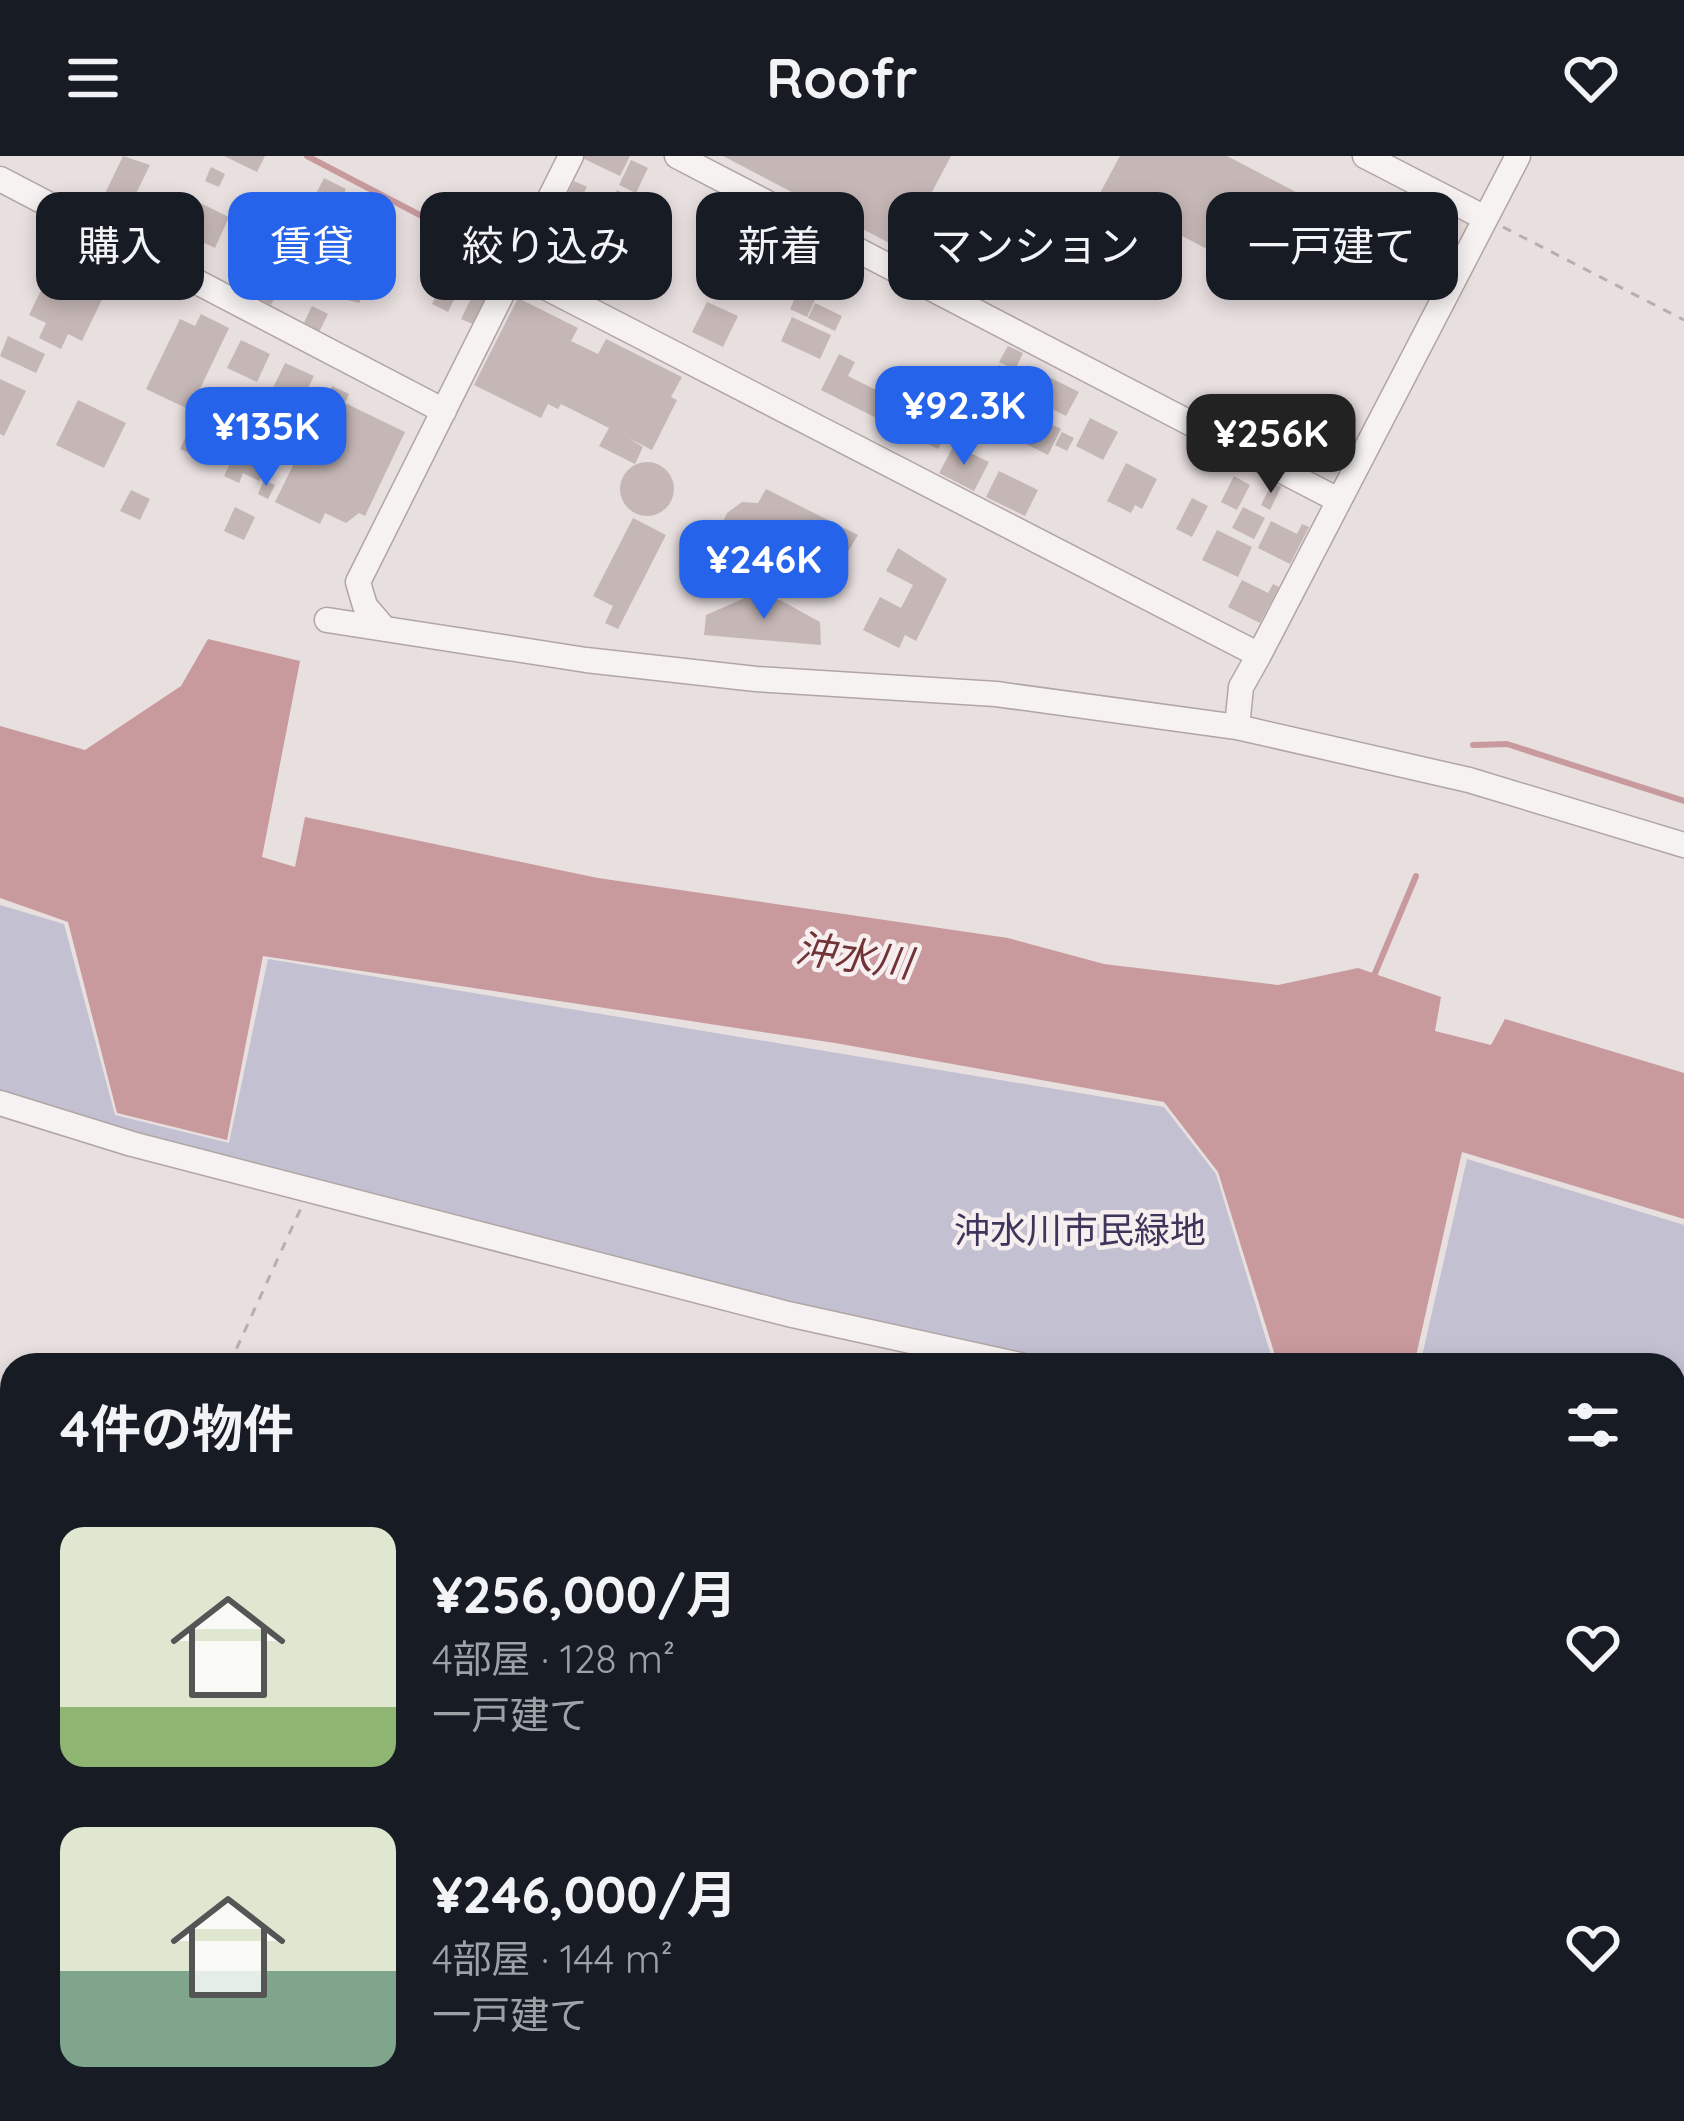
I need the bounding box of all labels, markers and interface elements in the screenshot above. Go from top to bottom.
text: Roofr [766,44,918,112]
icon: menu [60,45,126,111]
icon: heart [1558,45,1624,111]
chip: 購入 [36,192,204,300]
chip: 賃貸 [228,192,396,300]
chip: 絞り込み [420,192,672,300]
chip: 新着 [696,192,864,300]
chip: マンション [888,192,1182,300]
chip: 一戸建て [1206,192,1458,300]
pin: ¥92.3K [866,366,1062,468]
text: ¥92.3K [902,380,1026,429]
pin: ¥135K [182,387,350,489]
pin: ¥256K [1187,394,1355,496]
text: ¥135K [212,401,320,450]
text: ¥256K [1213,408,1329,457]
pin: ¥246K [680,520,848,622]
text: ¥246K [706,534,822,583]
water label: 沖水川 [793,923,919,988]
park label: 沖水川市民緑地 [954,1207,1206,1252]
icon: filters [1560,1392,1626,1458]
text: 4件の物件 [60,1396,294,1460]
text: ¥256,000/月 [432,1562,737,1626]
icon: home [156,1575,300,1719]
icon: heart [1560,1614,1626,1680]
text: 4部屋 · 128 m² [432,1634,675,1683]
text: 一戸建て [432,1690,588,1739]
text: ¥246,000/月 [432,1862,738,1926]
icon: home [156,1875,300,2019]
icon: heart [1560,1914,1626,1980]
text: 4部屋 · 144 m² [432,1934,673,1983]
text: 一戸建て [432,1990,588,2039]

